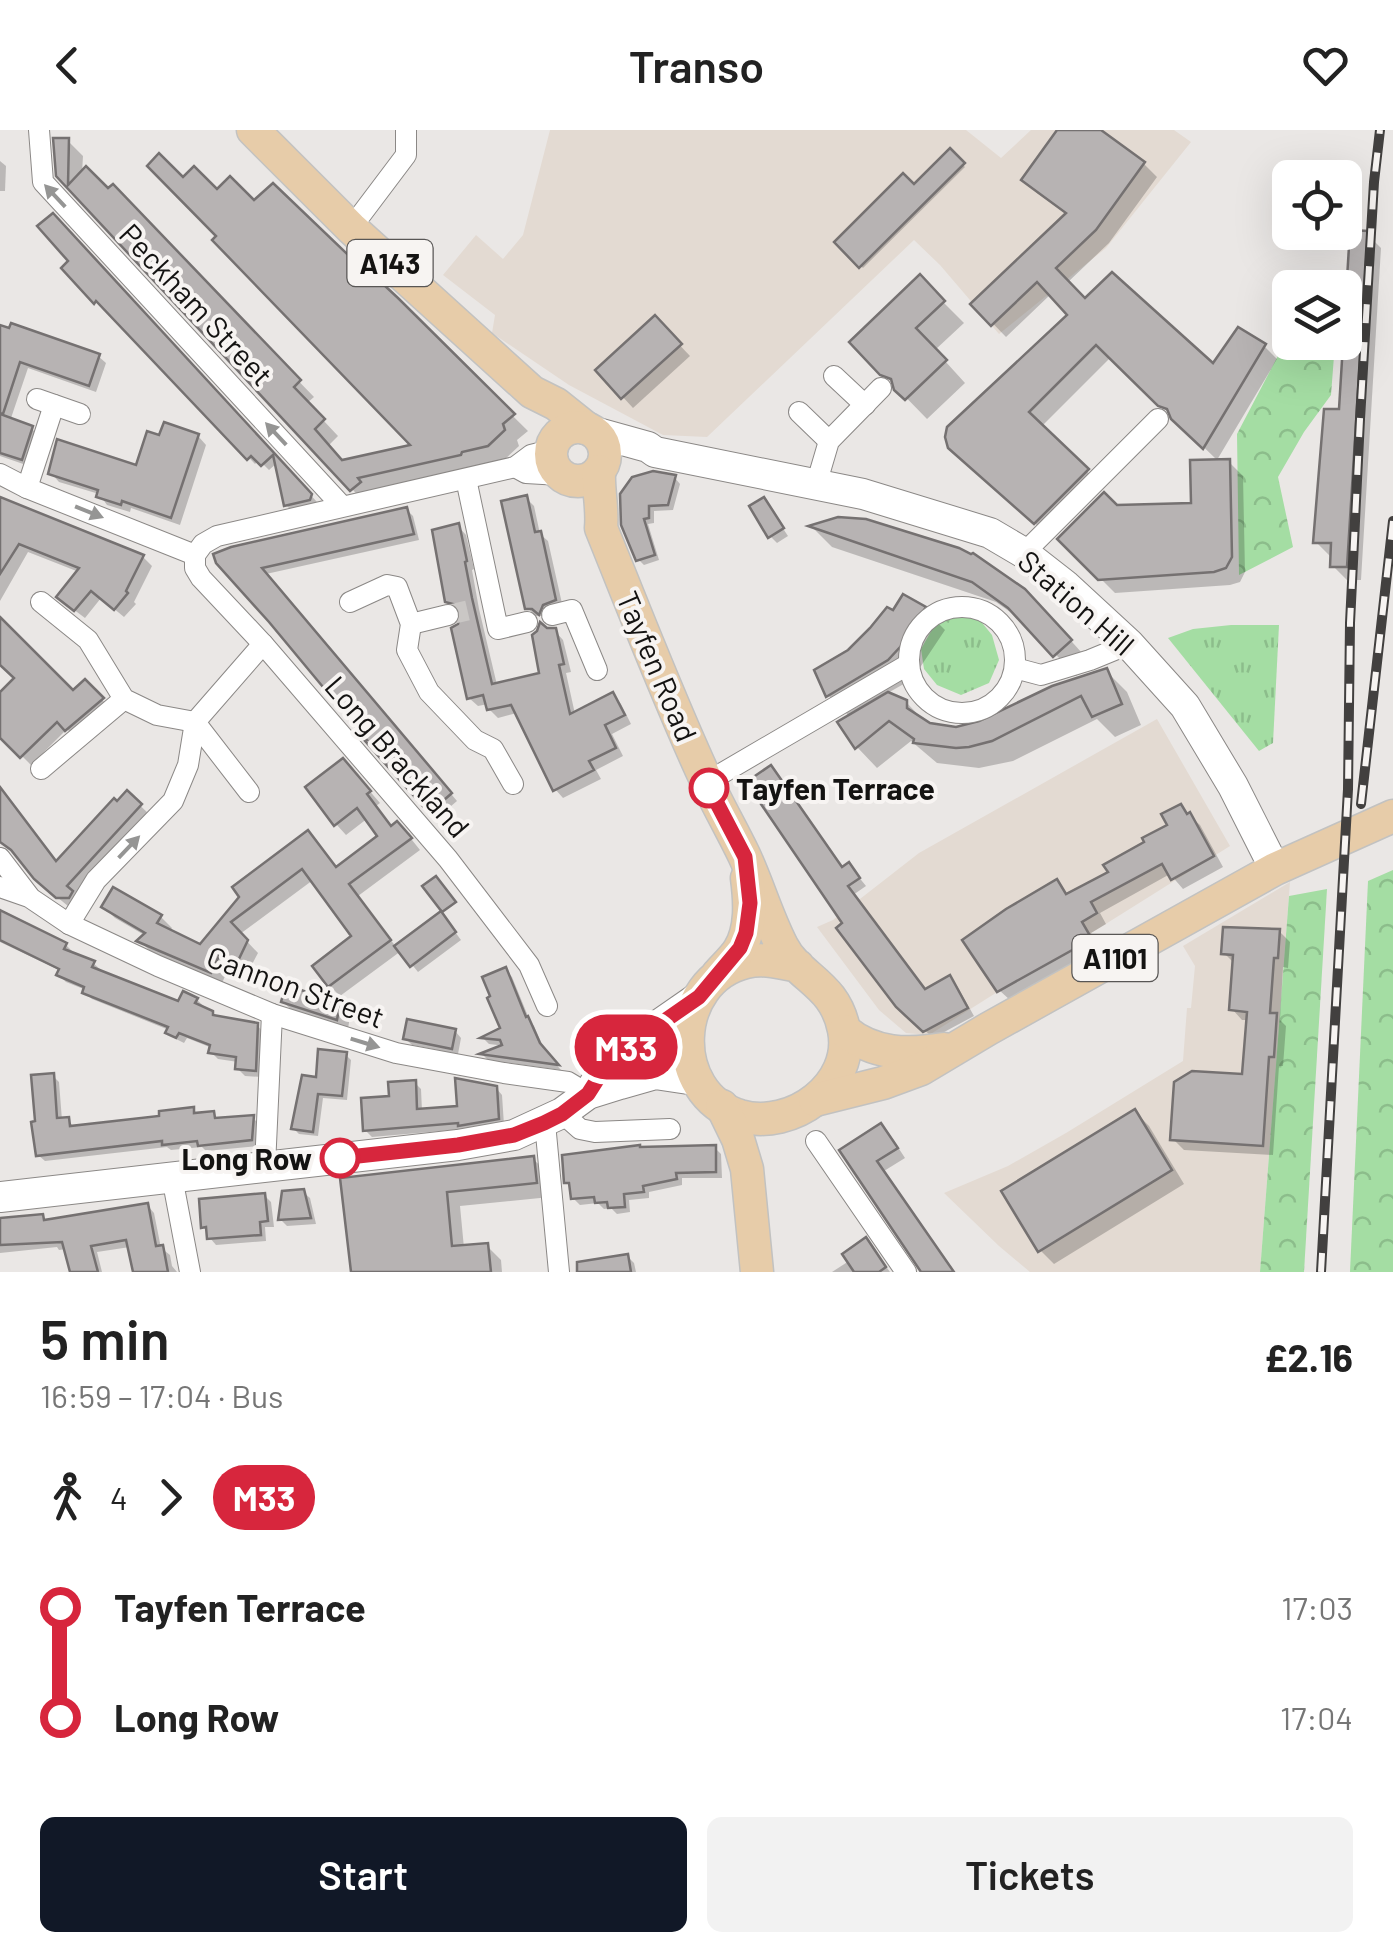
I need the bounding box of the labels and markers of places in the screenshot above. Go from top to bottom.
marker: Tayfen Terrace [690,769,728,807]
place label: Tayfen Terrace [736,770,935,806]
marker: Long Row [321,1139,359,1177]
place label: Long Row [181,1140,312,1176]

